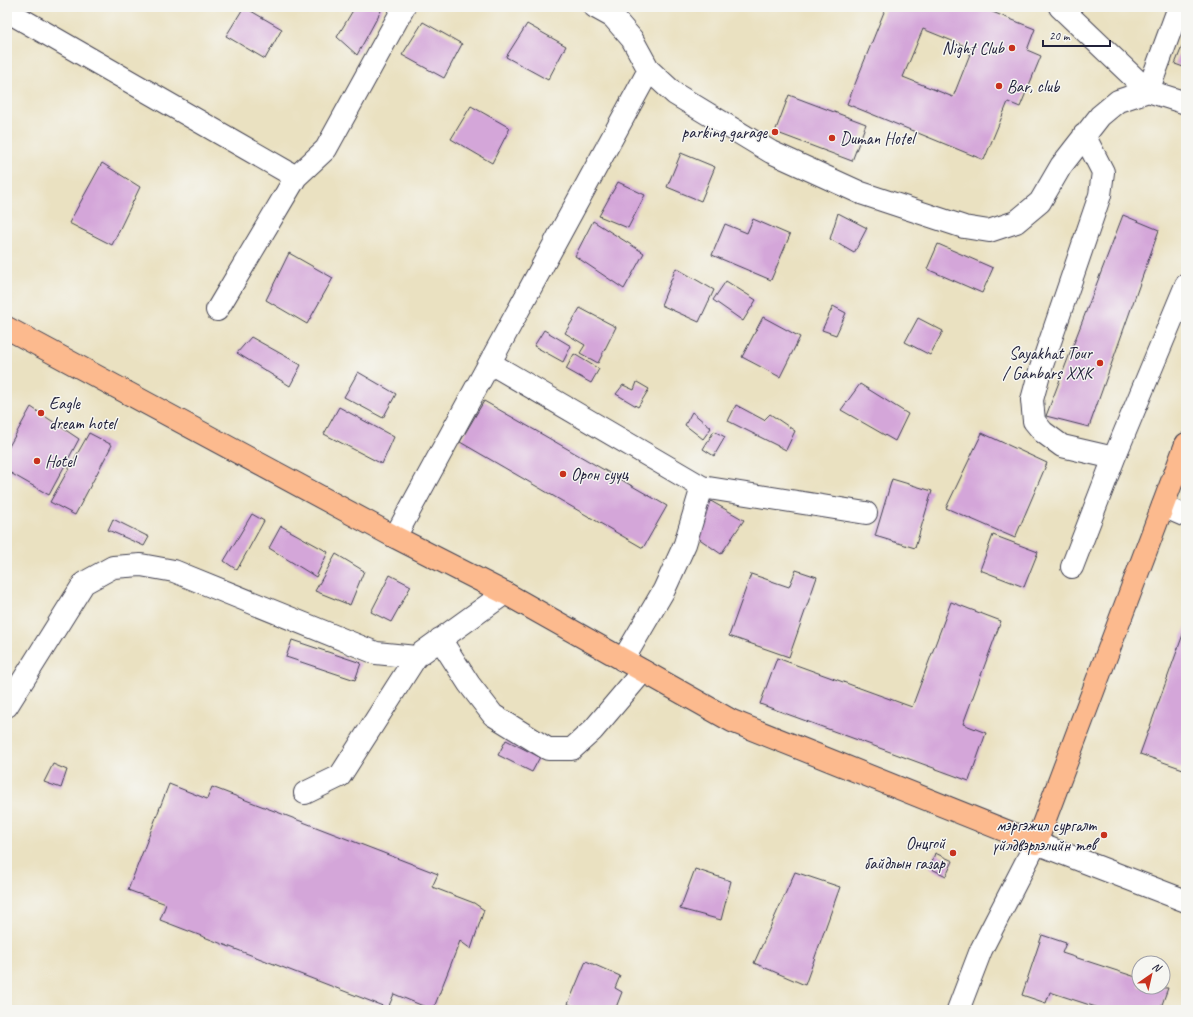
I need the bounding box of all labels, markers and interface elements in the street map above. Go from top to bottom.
scale bar [1043,22,1110,48]
text: 20 m [1049,28,1071,44]
place label: Night Club [942,38,1006,59]
marker: Night Club [1007,43,1017,53]
place label: Bar, club [1007,76,1061,97]
marker: Bar, club [994,81,1004,91]
place label: parking garage [682,122,768,143]
marker: parking garage [770,127,780,137]
place label: Duman Hotel [840,128,917,149]
marker: Duman Hotel [827,133,837,143]
place label: Sayakhat Tour / Ganbars XXK [1002,343,1095,384]
marker: Sayakhat Tour / Ganbars XXK [1095,358,1105,368]
place label: Eagle dream hotel [49,393,119,434]
marker: Eagle dream hotel [36,408,46,418]
place label: Hotel [45,451,78,472]
marker: Hotel [32,456,42,466]
place label: Орон сууц [571,464,629,485]
marker: Орон сууц [558,469,568,479]
place label: мэргэжил сургалт үйлдвэрлэлийн төв [992,815,1100,856]
marker: мэргэжил сургалт үйлдвэрлэлийн төв [1099,830,1109,840]
place label: Онцгой байдлын газар [864,833,947,874]
marker: Онцгой байдлын газар [948,848,958,858]
north arrow [1131,955,1171,995]
text: N [1150,959,1165,976]

